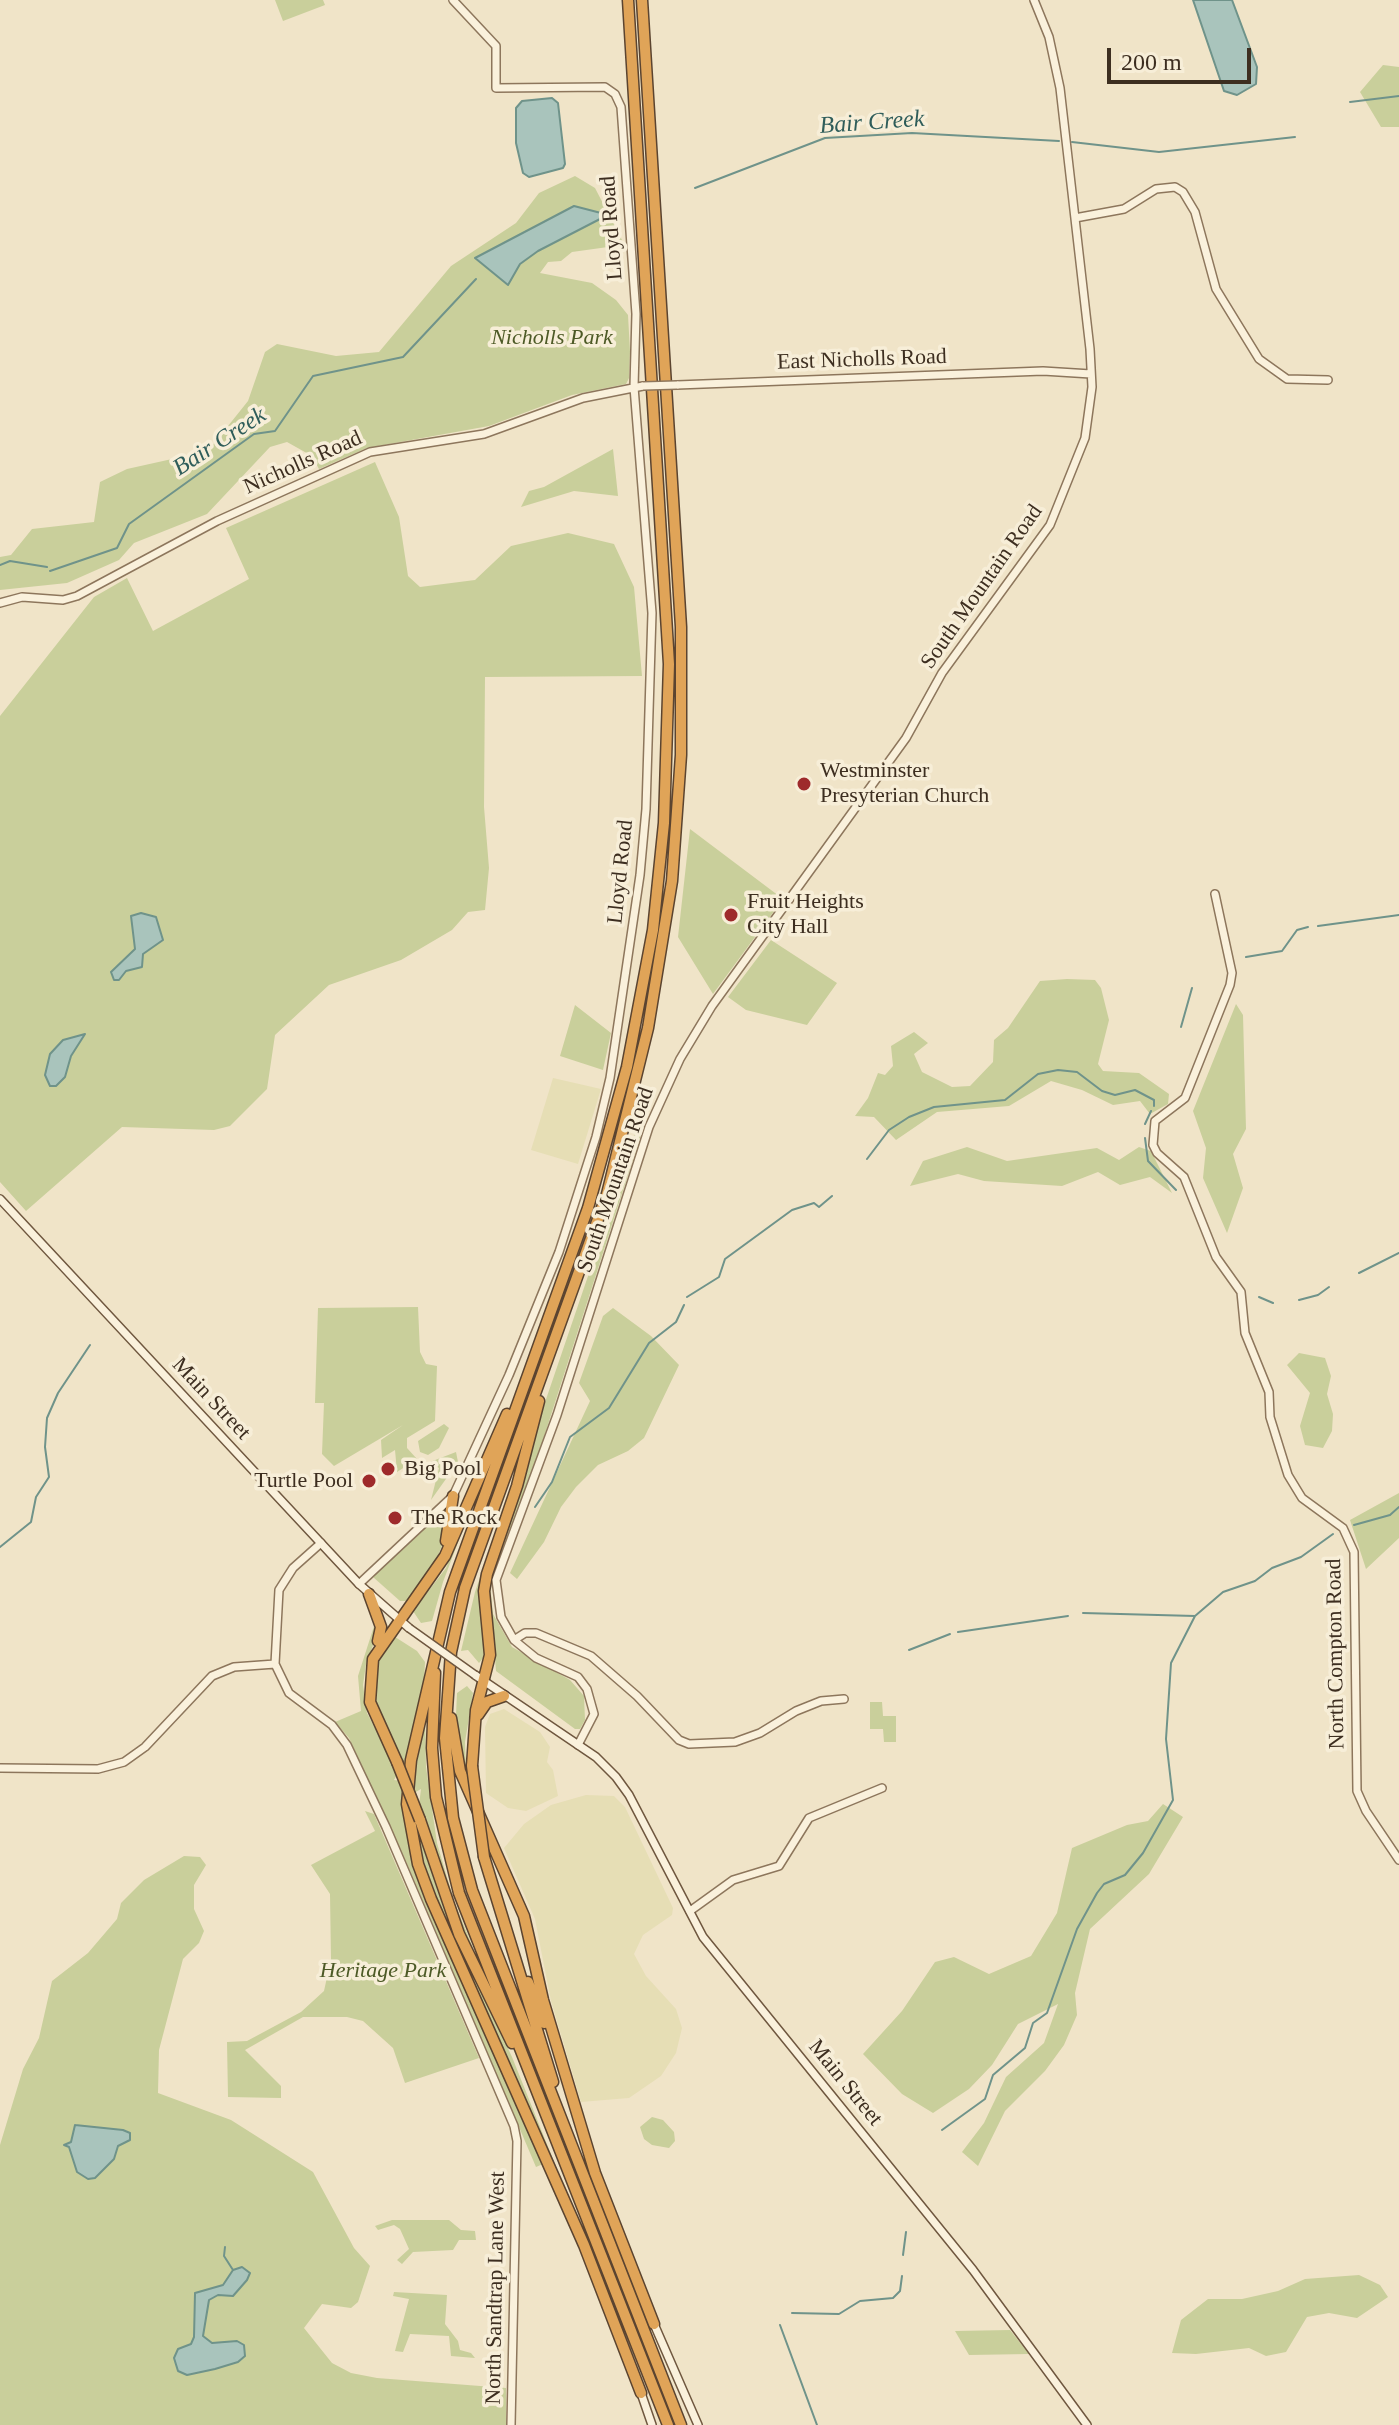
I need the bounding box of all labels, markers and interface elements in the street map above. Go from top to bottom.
scale bar [1111,32,1255,82]
text: 200 m [1121,49,1182,75]
water label: Bair Creek [819,105,925,141]
street label: Lloyd Road [595,175,629,281]
park label: Nicholls Park [491,325,613,351]
street label: East Nicholls Road [777,344,947,376]
water label: Bair Creek [168,401,272,483]
street label: Nicholls Road [240,425,366,501]
street label: South Mountain Road [915,500,1049,674]
place label: Westminster Presyterian Church [820,758,989,810]
marker: Westminster Presyterian Church [795,775,813,793]
street label: Lloyd Road [602,819,640,925]
place label: Fruit Heights City Hall [747,889,864,940]
marker: Fruit Heights City Hall [722,906,740,924]
street label: South Mountain Road [572,1084,660,1276]
street label: Main Street [166,1352,256,1446]
place label: Big Pool [404,1456,482,1482]
marker: Big Pool [379,1460,397,1478]
place label: Turtle Pool [254,1468,353,1494]
marker: Turtle Pool [360,1472,378,1490]
place label: The Rock [411,1505,497,1531]
marker: The Rock [386,1509,404,1527]
street label: North Compton Road [1321,1558,1351,1750]
park label: Heritage Park [320,1958,446,1984]
street label: Main Street [802,2035,888,2131]
street label: North Sandtrap Lane West [481,2171,511,2405]

